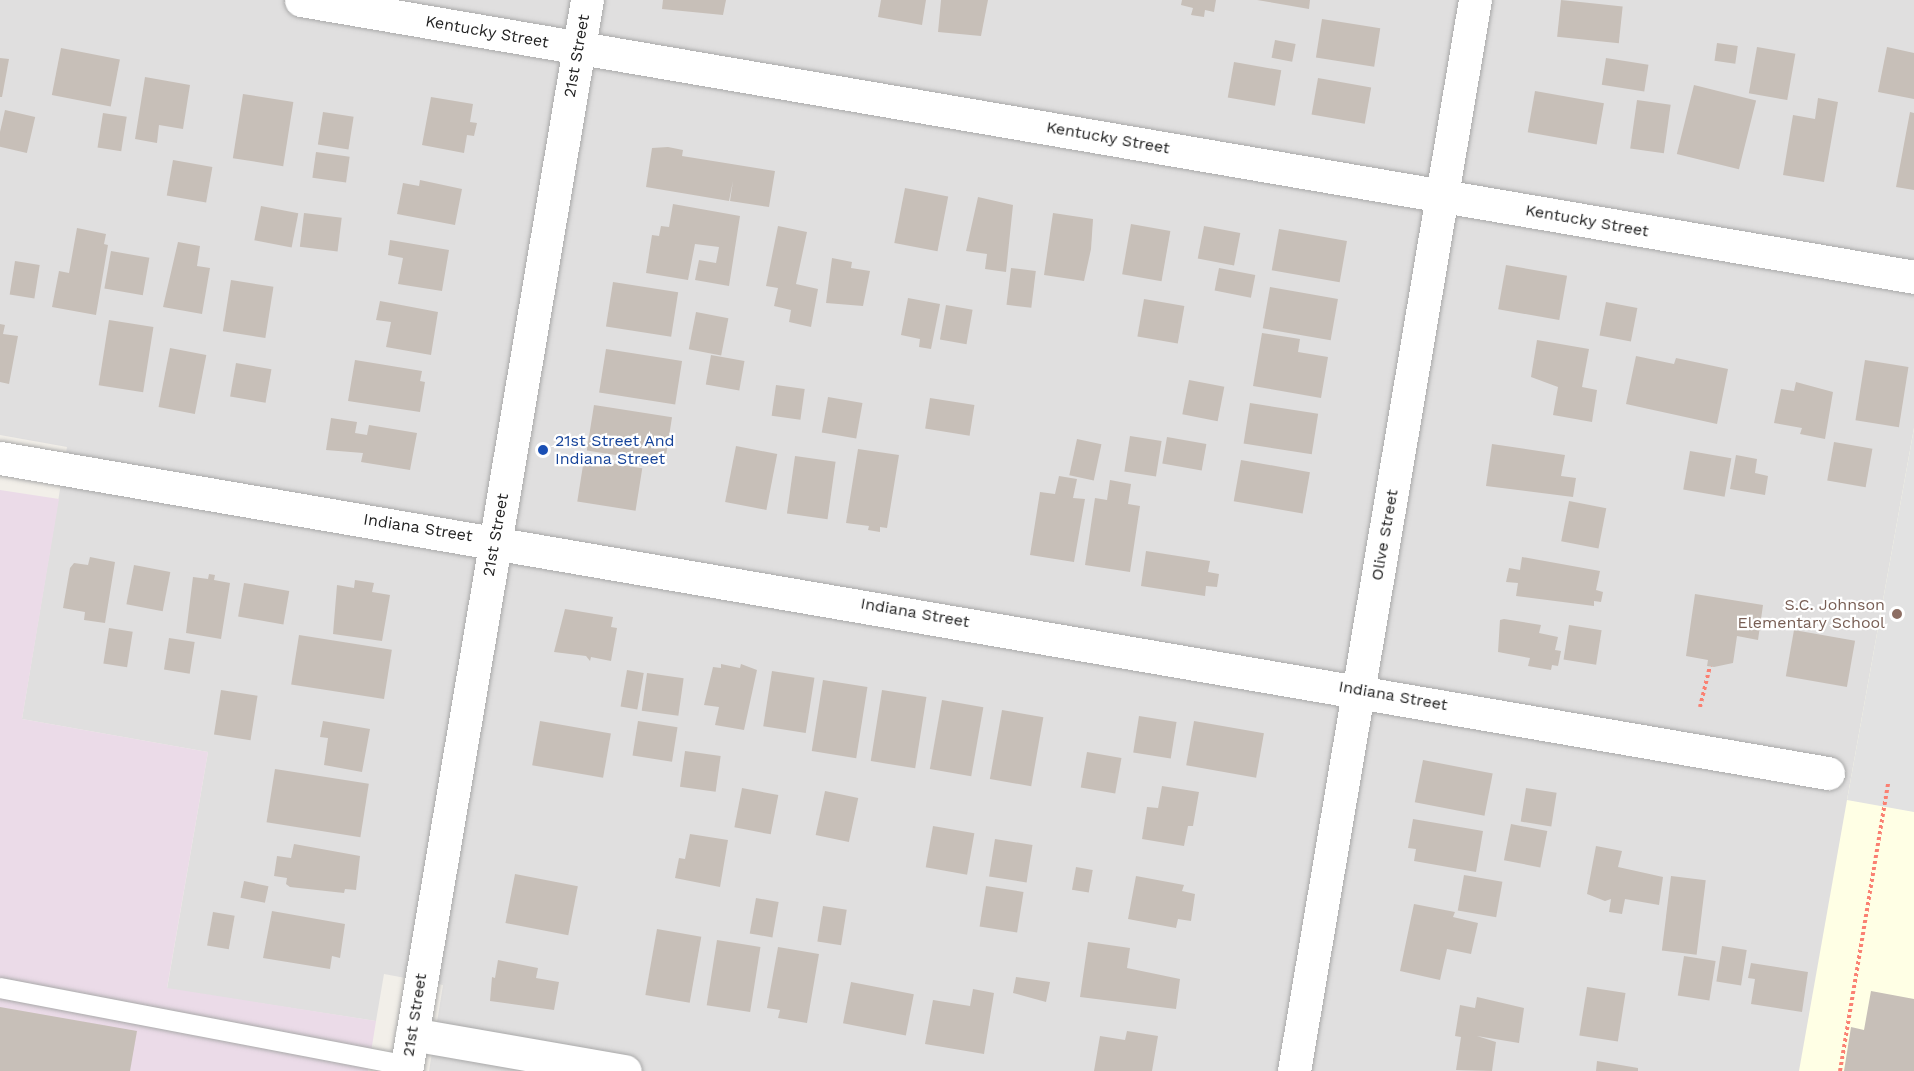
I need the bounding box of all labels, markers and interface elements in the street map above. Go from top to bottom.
street label: Kentucky Street [424,12,550,52]
street label: 21st Street [560,13,594,99]
street label: Kentucky Street [1045,118,1171,158]
street label: Kentucky Street [1524,201,1650,241]
place label: 21st Street And Indiana Street [555,431,675,469]
marker: 21st Street And Indiana Street [536,443,550,457]
street label: Olive Street [1368,488,1402,582]
street label: 21st Street [479,492,513,578]
street label: Indiana Street [362,510,474,546]
street label: Indiana Street [859,594,971,632]
place label: S.C. Johnson Elementary School [1737,595,1885,633]
marker: S.C. Johnson Elementary School [1890,607,1904,621]
street label: Indiana Street [1337,677,1449,715]
street label: 21st Street [399,972,431,1058]

